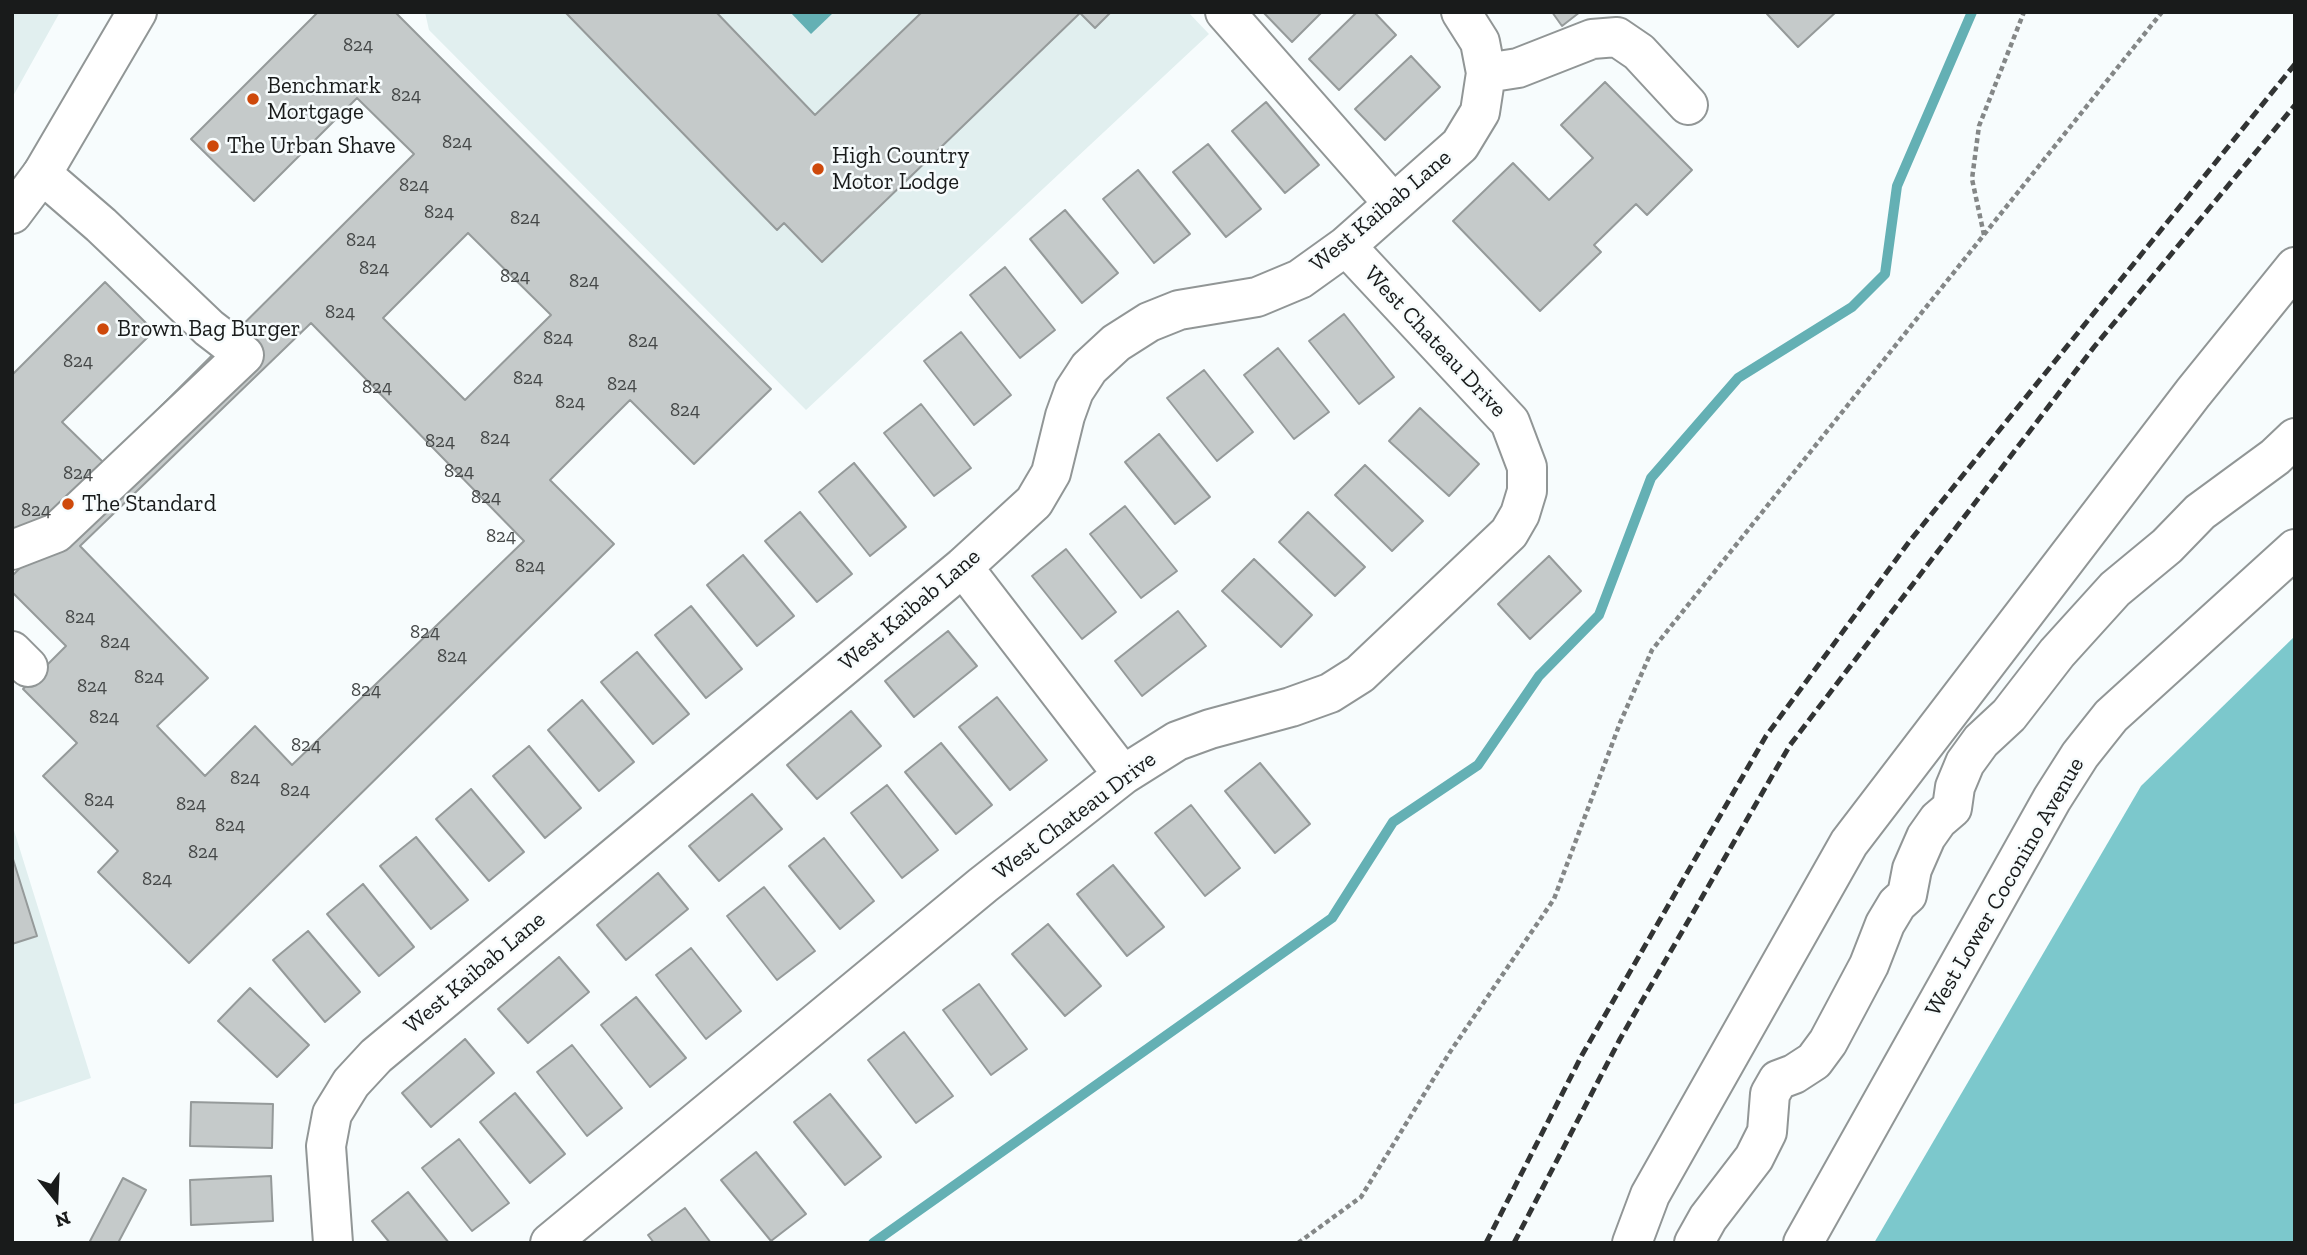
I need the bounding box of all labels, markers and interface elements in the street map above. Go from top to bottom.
house number: 824 [343,35,373,57]
place label: Benchmark Mortgage [267,72,381,126]
house number: 824 [391,85,421,107]
marker: Benchmark Mortgage [245,91,261,107]
place label: The Urban Shave [227,132,395,160]
house number: 824 [442,132,472,154]
marker: The Urban Shave [205,138,221,154]
place label: High Country Motor Lodge [832,142,969,196]
street label: West Kaibab Lane [1305,144,1457,278]
marker: High Country Motor Lodge [810,161,826,177]
house number: 824 [399,175,429,197]
house number: 824 [424,202,454,224]
house number: 824 [510,208,540,230]
house number: 824 [346,230,376,252]
house number: 824 [359,258,389,280]
street label: West Chateau Drive [1358,261,1512,423]
house number: 824 [500,266,530,288]
house number: 824 [569,271,599,293]
house number: 824 [325,302,355,324]
place label: Brown Bag Burger [117,315,300,343]
marker: Brown Bag Burger [95,321,111,337]
house number: 824 [543,328,573,350]
house number: 824 [628,331,658,353]
house number: 824 [63,351,93,373]
house number: 824 [513,368,543,390]
house number: 824 [607,374,637,396]
house number: 824 [362,377,392,399]
house number: 824 [555,392,585,414]
house number: 824 [670,400,700,422]
house number: 824 [480,428,510,450]
house number: 824 [425,431,455,453]
house number: 824 [444,461,474,483]
house number: 824 [63,463,93,485]
house number: 824 [471,487,501,509]
place label: The Standard [82,490,216,518]
marker: The Standard [60,496,76,512]
house number: 824 [21,500,51,522]
house number: 824 [486,526,516,548]
street label: West Kaibab Lane [834,543,986,677]
house number: 824 [515,556,545,578]
house number: 824 [65,607,95,629]
house number: 824 [410,622,440,644]
house number: 824 [100,632,130,654]
house number: 824 [437,646,467,668]
house number: 824 [134,667,164,689]
house number: 824 [77,676,107,698]
house number: 824 [351,680,381,702]
house number: 824 [89,707,119,729]
house number: 824 [291,735,321,757]
street label: West Chateau Drive [988,746,1162,886]
street label: West Lower Coconino Avenue [1920,753,2090,1021]
house number: 824 [230,768,260,790]
house number: 824 [280,780,310,802]
house number: 824 [84,790,114,812]
house number: 824 [176,794,206,816]
house number: 824 [215,815,245,837]
house number: 824 [188,842,218,864]
house number: 824 [142,869,172,891]
street label: West Kaibab Lane [399,906,551,1040]
north arrow [21,1164,91,1234]
text: N [52,1206,73,1233]

